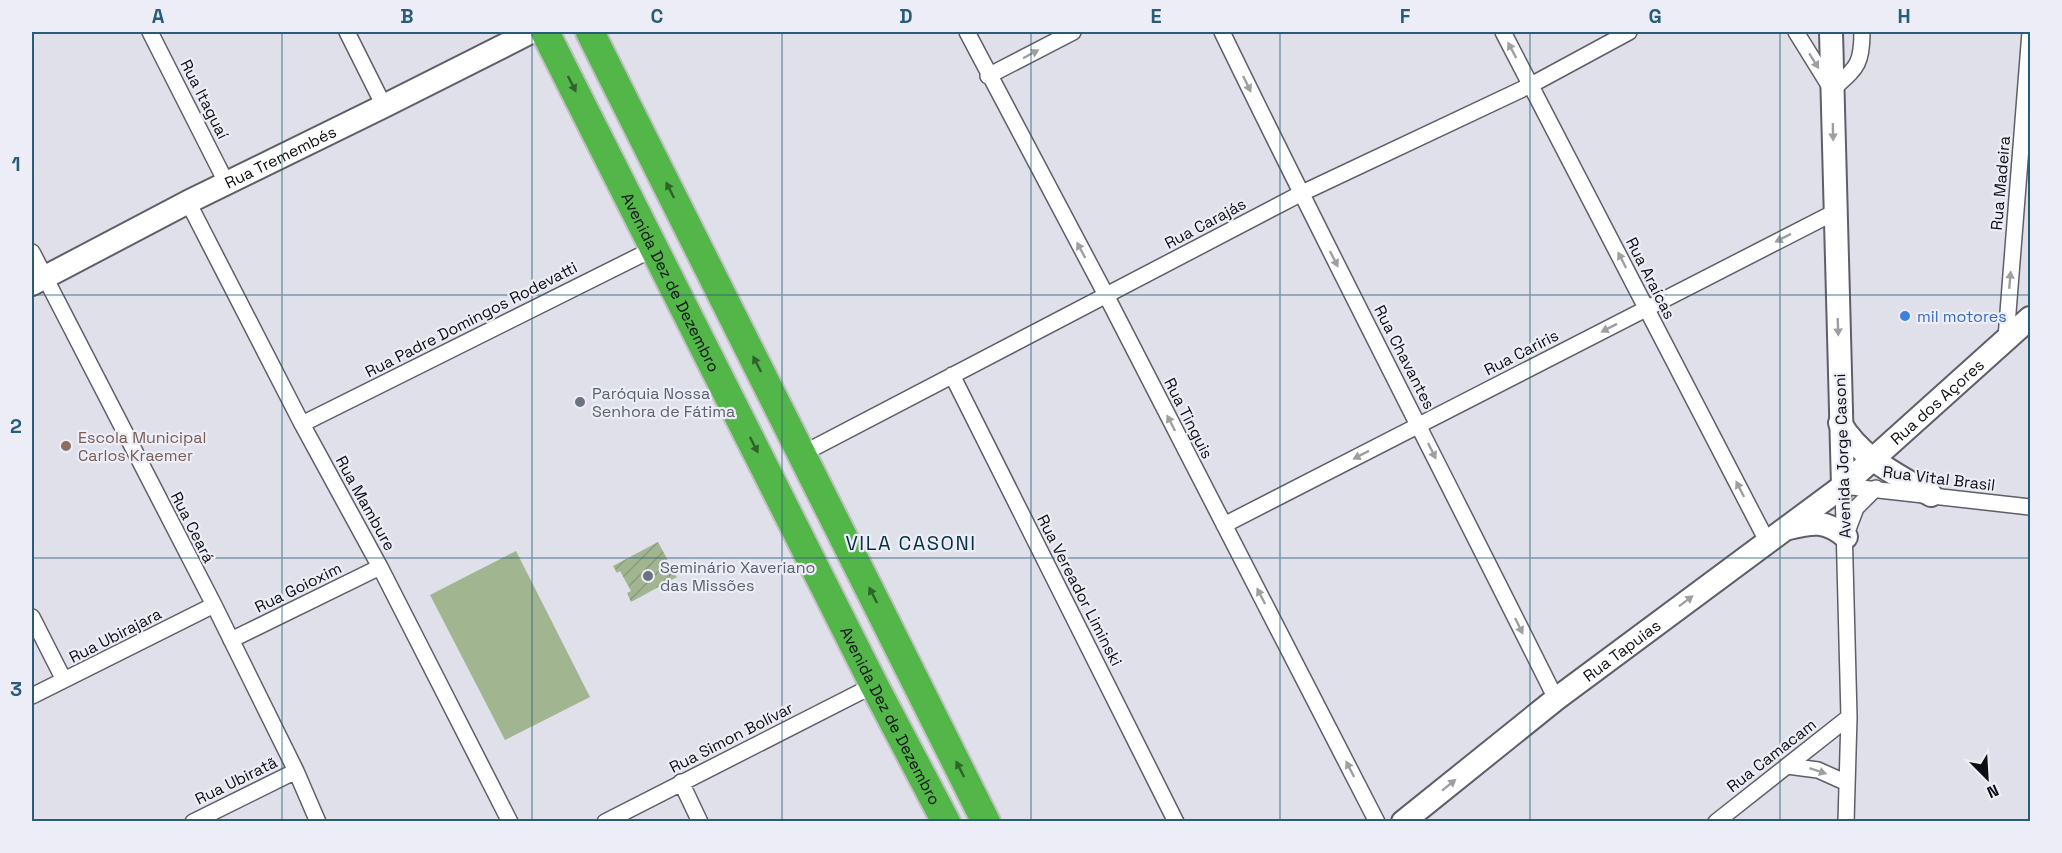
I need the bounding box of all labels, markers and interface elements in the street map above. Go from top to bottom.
text: A [152,3,165,29]
text: B [400,3,414,29]
text: C [651,3,664,29]
text: D [899,3,913,29]
text: E [1150,3,1162,29]
text: F [1400,3,1411,29]
text: G [1648,3,1662,29]
text: H [1897,3,1911,29]
one-way arrow [1507,41,1517,58]
one-way arrow [1022,49,1039,58]
one-way arrow [1808,53,1819,69]
street label: Rua Itaguaí [176,56,234,143]
one-way arrow [567,75,577,92]
one-way arrow [1243,76,1252,93]
street label: Rua Tremembés [221,121,340,193]
one-way arrow [1828,122,1838,141]
street label: Rua Madeira [1986,135,2015,231]
text: 1 [11,151,21,177]
one-way arrow [665,181,674,198]
street label: Avenida Dez de Dezembro [617,189,725,376]
street label: Rua Carajás [1161,193,1250,254]
street label: Rua Araícas [1621,234,1680,323]
one-way arrow [1774,234,1791,243]
one-way arrow [1076,241,1086,258]
one-way arrow [1329,251,1339,268]
one-way arrow [1617,251,1627,269]
street label: Rua Padre Domingos Rodevatti [362,257,581,382]
one-way arrow [2005,270,2015,289]
street label: Rua Chavantes [1369,302,1440,413]
place label: mil motores [1917,306,2007,327]
marker: mil motores [1898,309,1912,323]
one-way arrow [1833,317,1842,336]
one-way arrow [1601,323,1618,332]
street label: Rua Cariris [1480,325,1562,380]
street label: Rua dos Açores [1886,354,1989,450]
one-way arrow [752,356,762,373]
street label: Avenida Jorge Casoni [1829,373,1856,539]
street label: Rua Tinguis [1159,374,1218,462]
place label: Paróquia Nossa Senhora de Fátima [592,383,735,422]
marker: Paróquia Nossa Senhora de Fátima [573,395,587,409]
text: 2 [10,413,22,439]
one-way arrow [1166,414,1176,431]
place label: Escola Municipal Carlos Kraemer [78,427,206,466]
one-way arrow [749,437,759,454]
marker: Escola Municipal Carlos Kraemer [59,439,73,453]
one-way arrow [1427,443,1437,460]
one-way arrow [1352,450,1369,460]
street label: Rua Mambure [331,452,400,554]
street label: Rua Vital Brasil [1882,461,1996,496]
one-way arrow [1735,480,1745,497]
street label: Rua Ceará [166,488,219,566]
street label: Rua Vereador Liminski [1032,511,1127,670]
district label: VILA CASONI [845,530,977,556]
street label: Rua Goioxim [251,557,345,618]
place label: Seminário Xaveriano das Missões [660,557,815,596]
marker: Seminário Xaveriano das Missões [641,569,655,583]
one-way arrow [868,586,877,603]
one-way arrow [1256,587,1266,605]
one-way arrow [1679,596,1694,608]
street label: Rua Ubirajara [65,603,165,668]
street label: Rua Tapuias [1579,615,1665,686]
one-way arrow [1514,617,1524,634]
street label: Avenida Dez de Dezembro [835,623,945,809]
text: 3 [10,676,22,702]
street label: Rua Simon Bolívar [666,697,797,778]
street label: Rua Camacam [1722,714,1820,797]
north arrow [1957,748,2017,808]
street label: Rua Ubiratã [192,751,281,809]
one-way arrow [955,761,965,778]
one-way arrow [1345,761,1355,778]
one-way arrow [1809,767,1827,776]
one-way arrow [1441,778,1457,791]
text: N [1984,779,2002,803]

